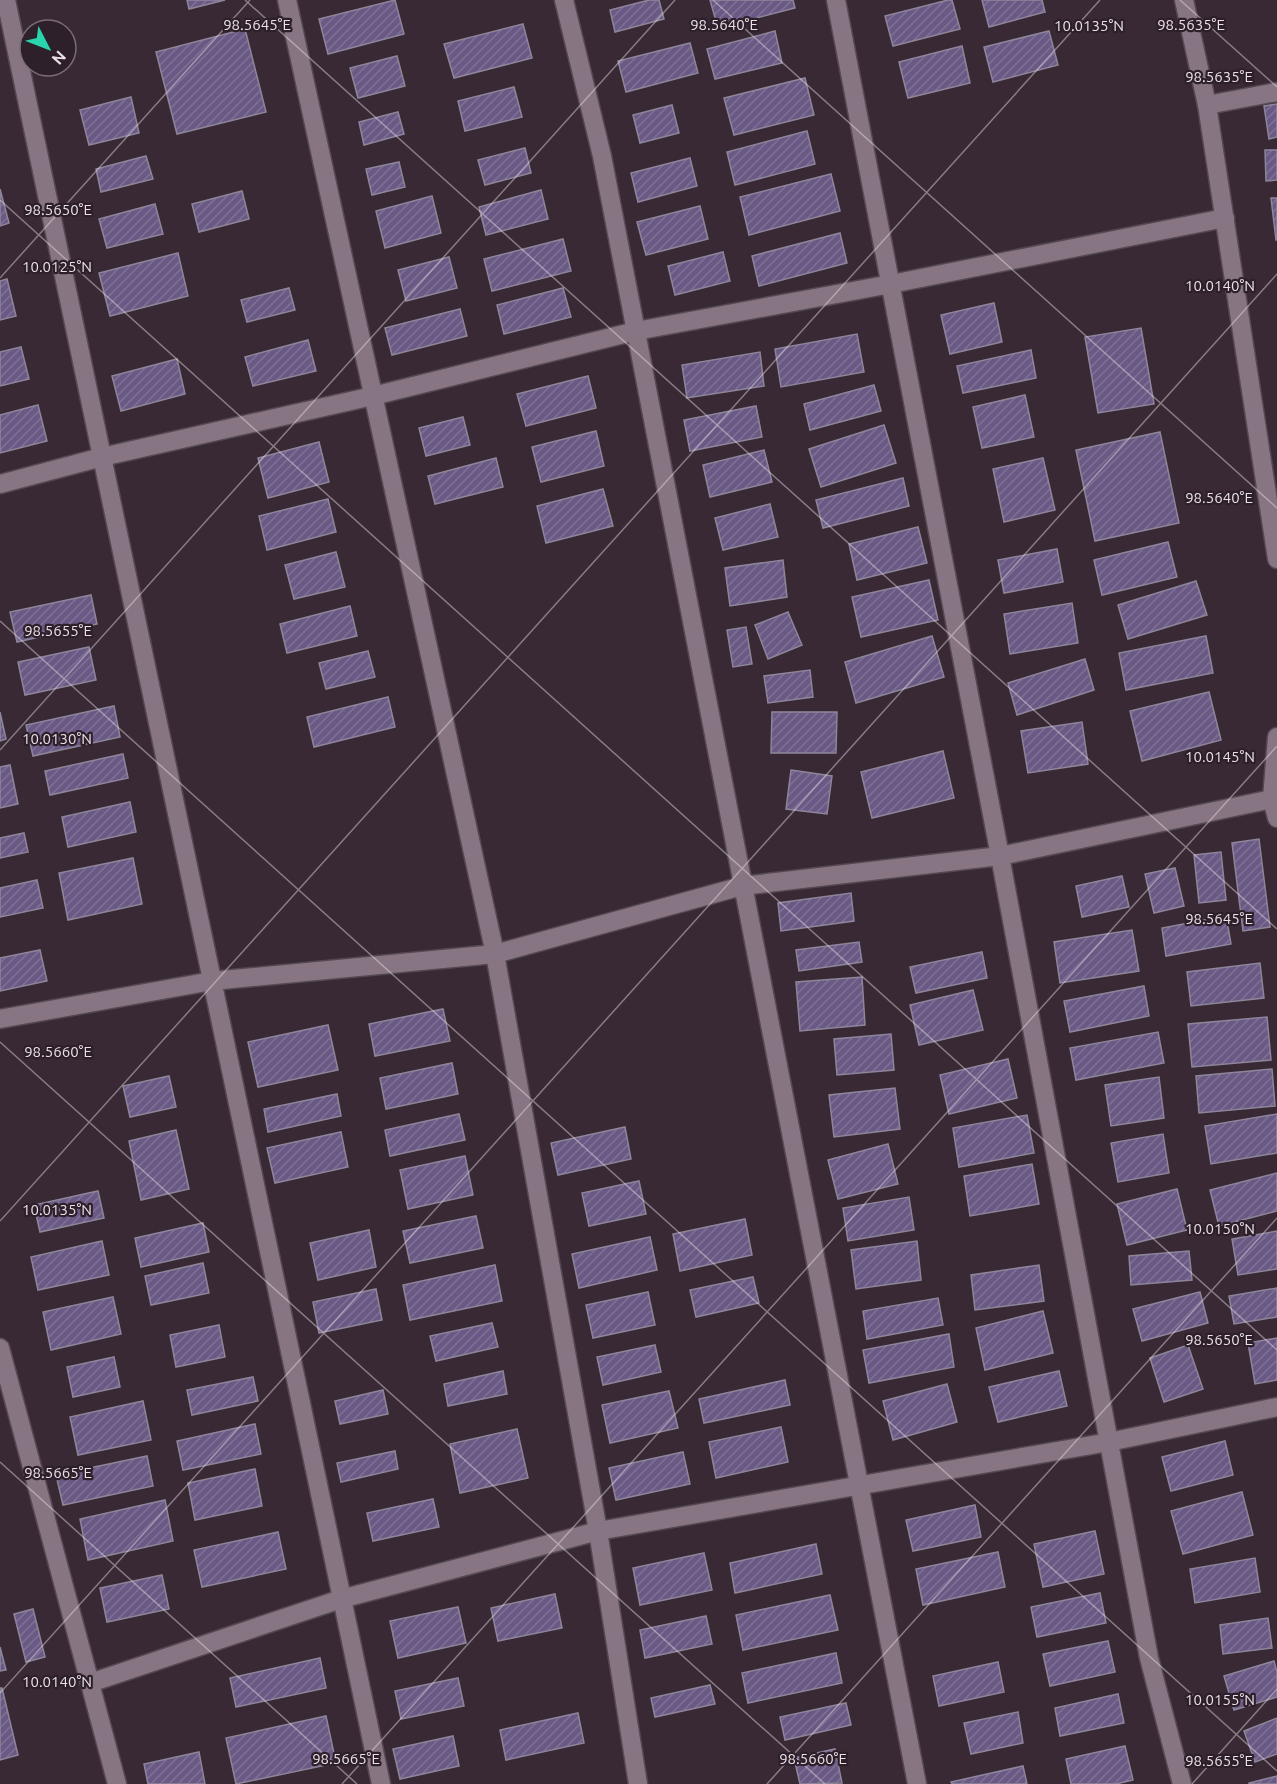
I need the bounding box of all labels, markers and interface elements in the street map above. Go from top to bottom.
text: 98.5645°E [223,16,291,33]
text: 98.5640°E [690,16,758,33]
text: 98.5635°E [1157,16,1225,33]
text: 10.0135°N [1054,17,1124,34]
north arrow [18,18,78,78]
text: N [48,48,70,68]
text: 98.5635°E [1185,68,1253,85]
text: 98.5650°E [24,201,92,218]
text: 10.0125°N [22,258,92,275]
text: 10.0140°N [1185,277,1255,294]
text: 98.5640°E [1185,489,1253,506]
text: 98.5655°E [24,622,92,639]
text: 10.0130°N [22,730,92,747]
text: 10.0145°N [1185,748,1255,765]
text: 98.5645°E [1185,910,1253,927]
text: 98.5660°E [24,1043,92,1060]
text: 10.0135°N [22,1201,92,1218]
text: 10.0150°N [1185,1220,1255,1237]
text: 98.5650°E [1185,1331,1253,1348]
text: 98.5665°E [24,1464,92,1481]
text: 10.0140°N [22,1673,92,1690]
text: 10.0155°N [1185,1691,1255,1708]
text: 98.5665°E [312,1750,380,1767]
text: 98.5660°E [779,1750,847,1767]
text: 98.5655°E [1185,1752,1253,1769]

